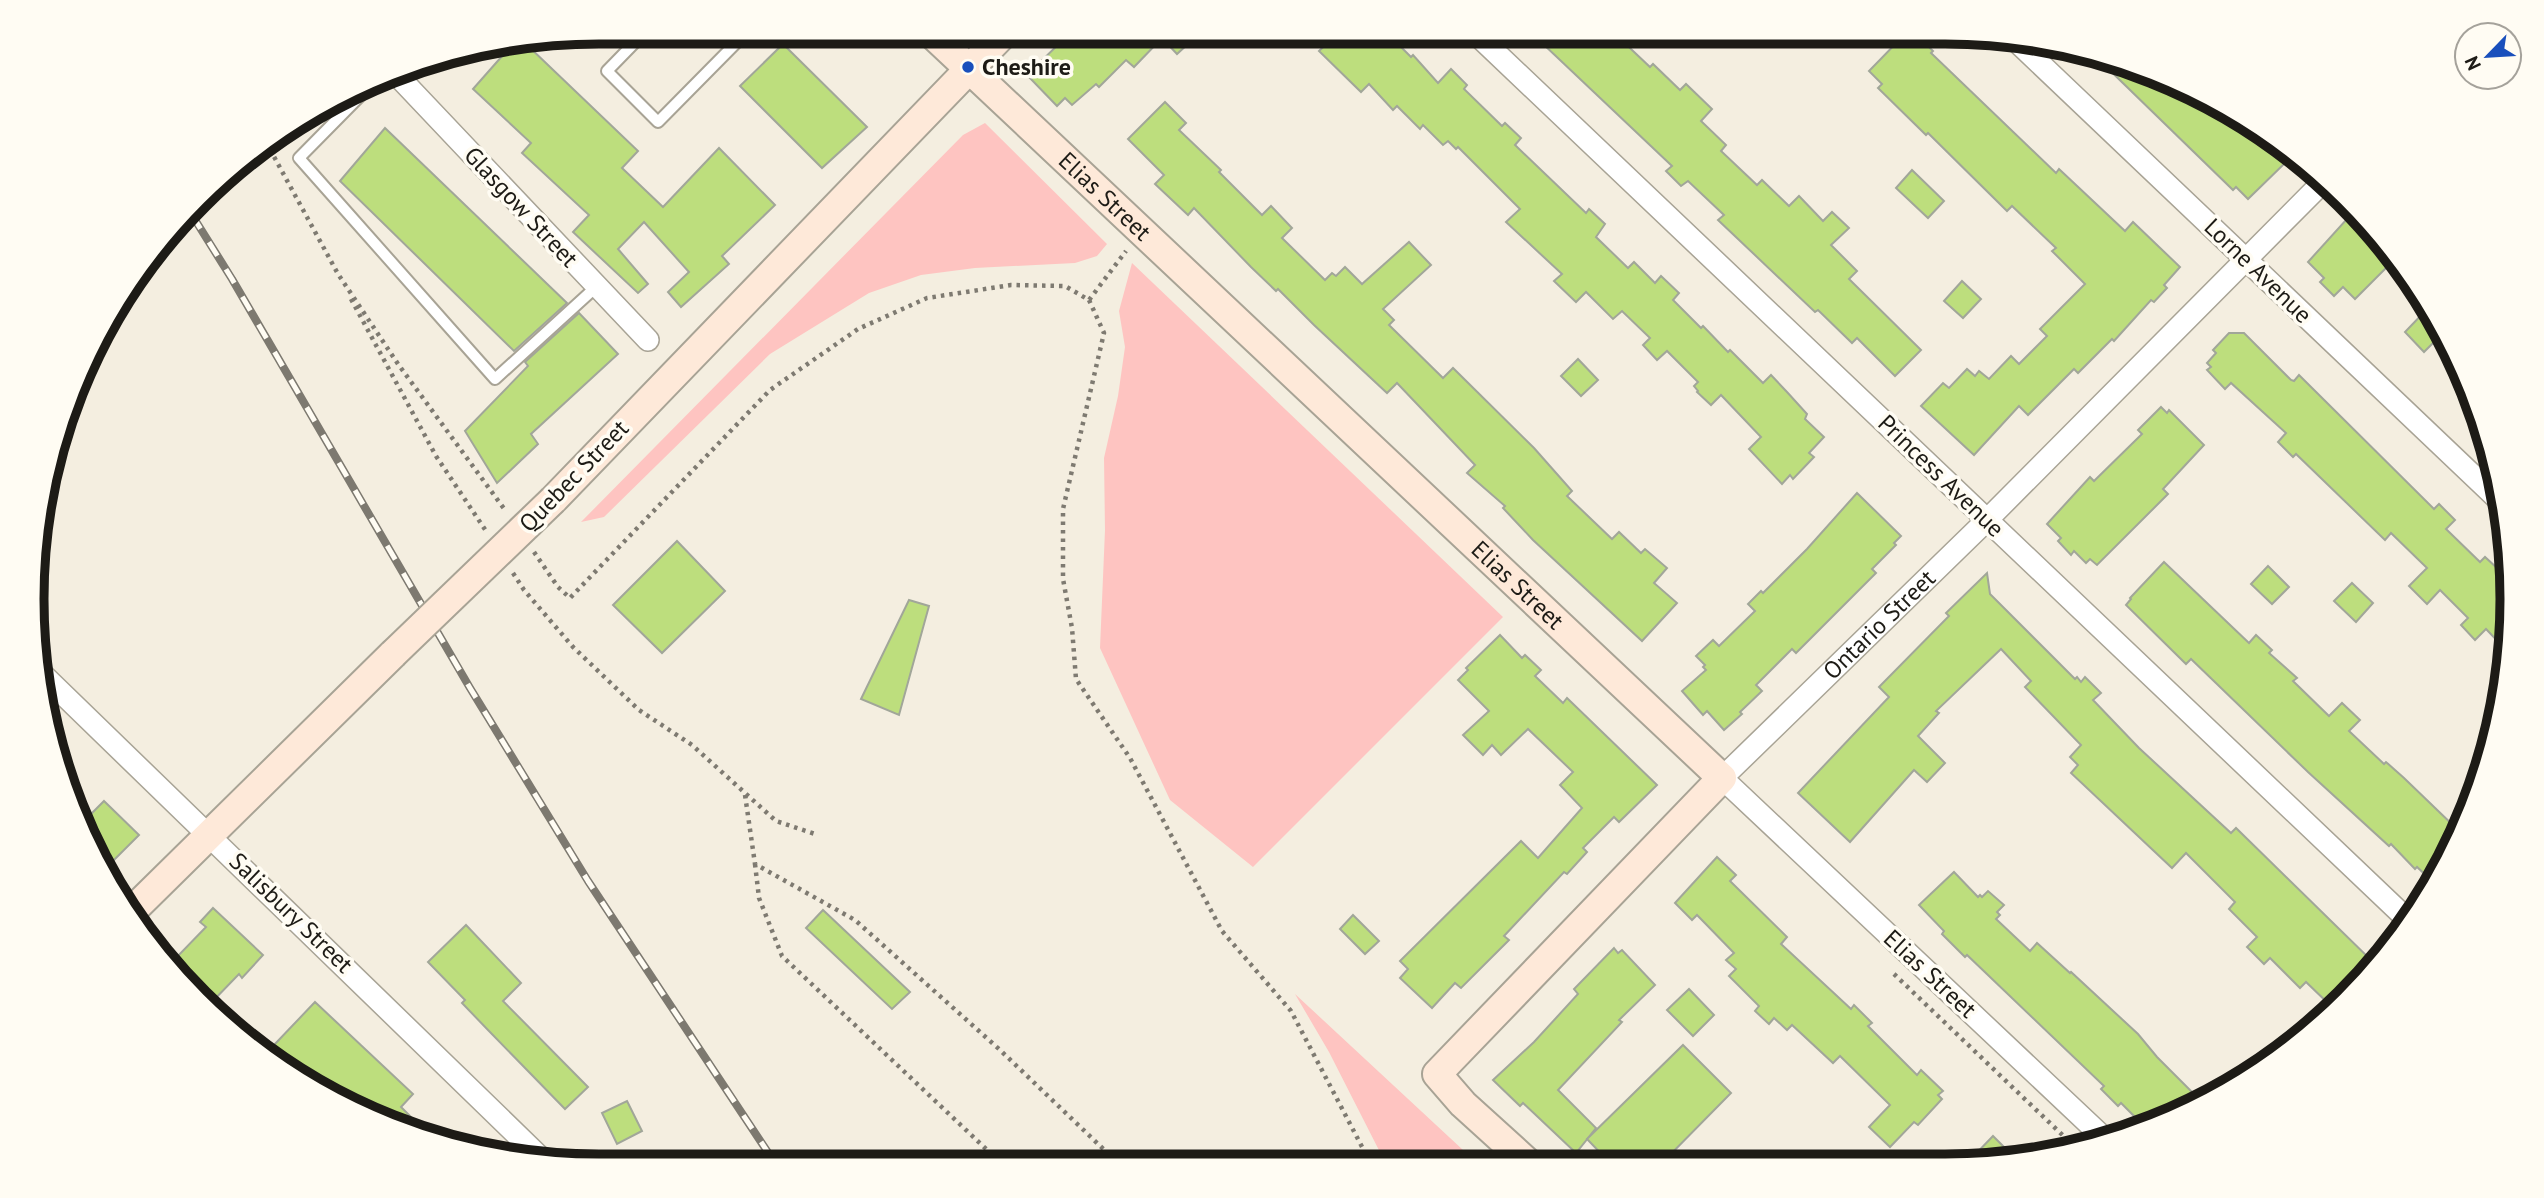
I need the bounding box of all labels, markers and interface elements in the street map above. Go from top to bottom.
north arrow [2453,21,2523,91]
place label: Cheshire [982,51,1071,82]
text: N [2459,52,2486,74]
marker: Cheshire [960,59,976,75]
street label: Glasgow Street [458,140,585,274]
street label: Elias Street [1052,145,1158,247]
street label: Lorne Avenue [2198,212,2319,330]
street label: Princess Avenue [1872,408,2011,544]
street label: Quebec Street [512,413,635,538]
street label: Elias Street [1465,534,1571,636]
street label: Ontario Street [1816,563,1942,686]
street label: Salisbury Street [223,846,360,979]
street label: Elias Street [1877,923,1983,1025]

